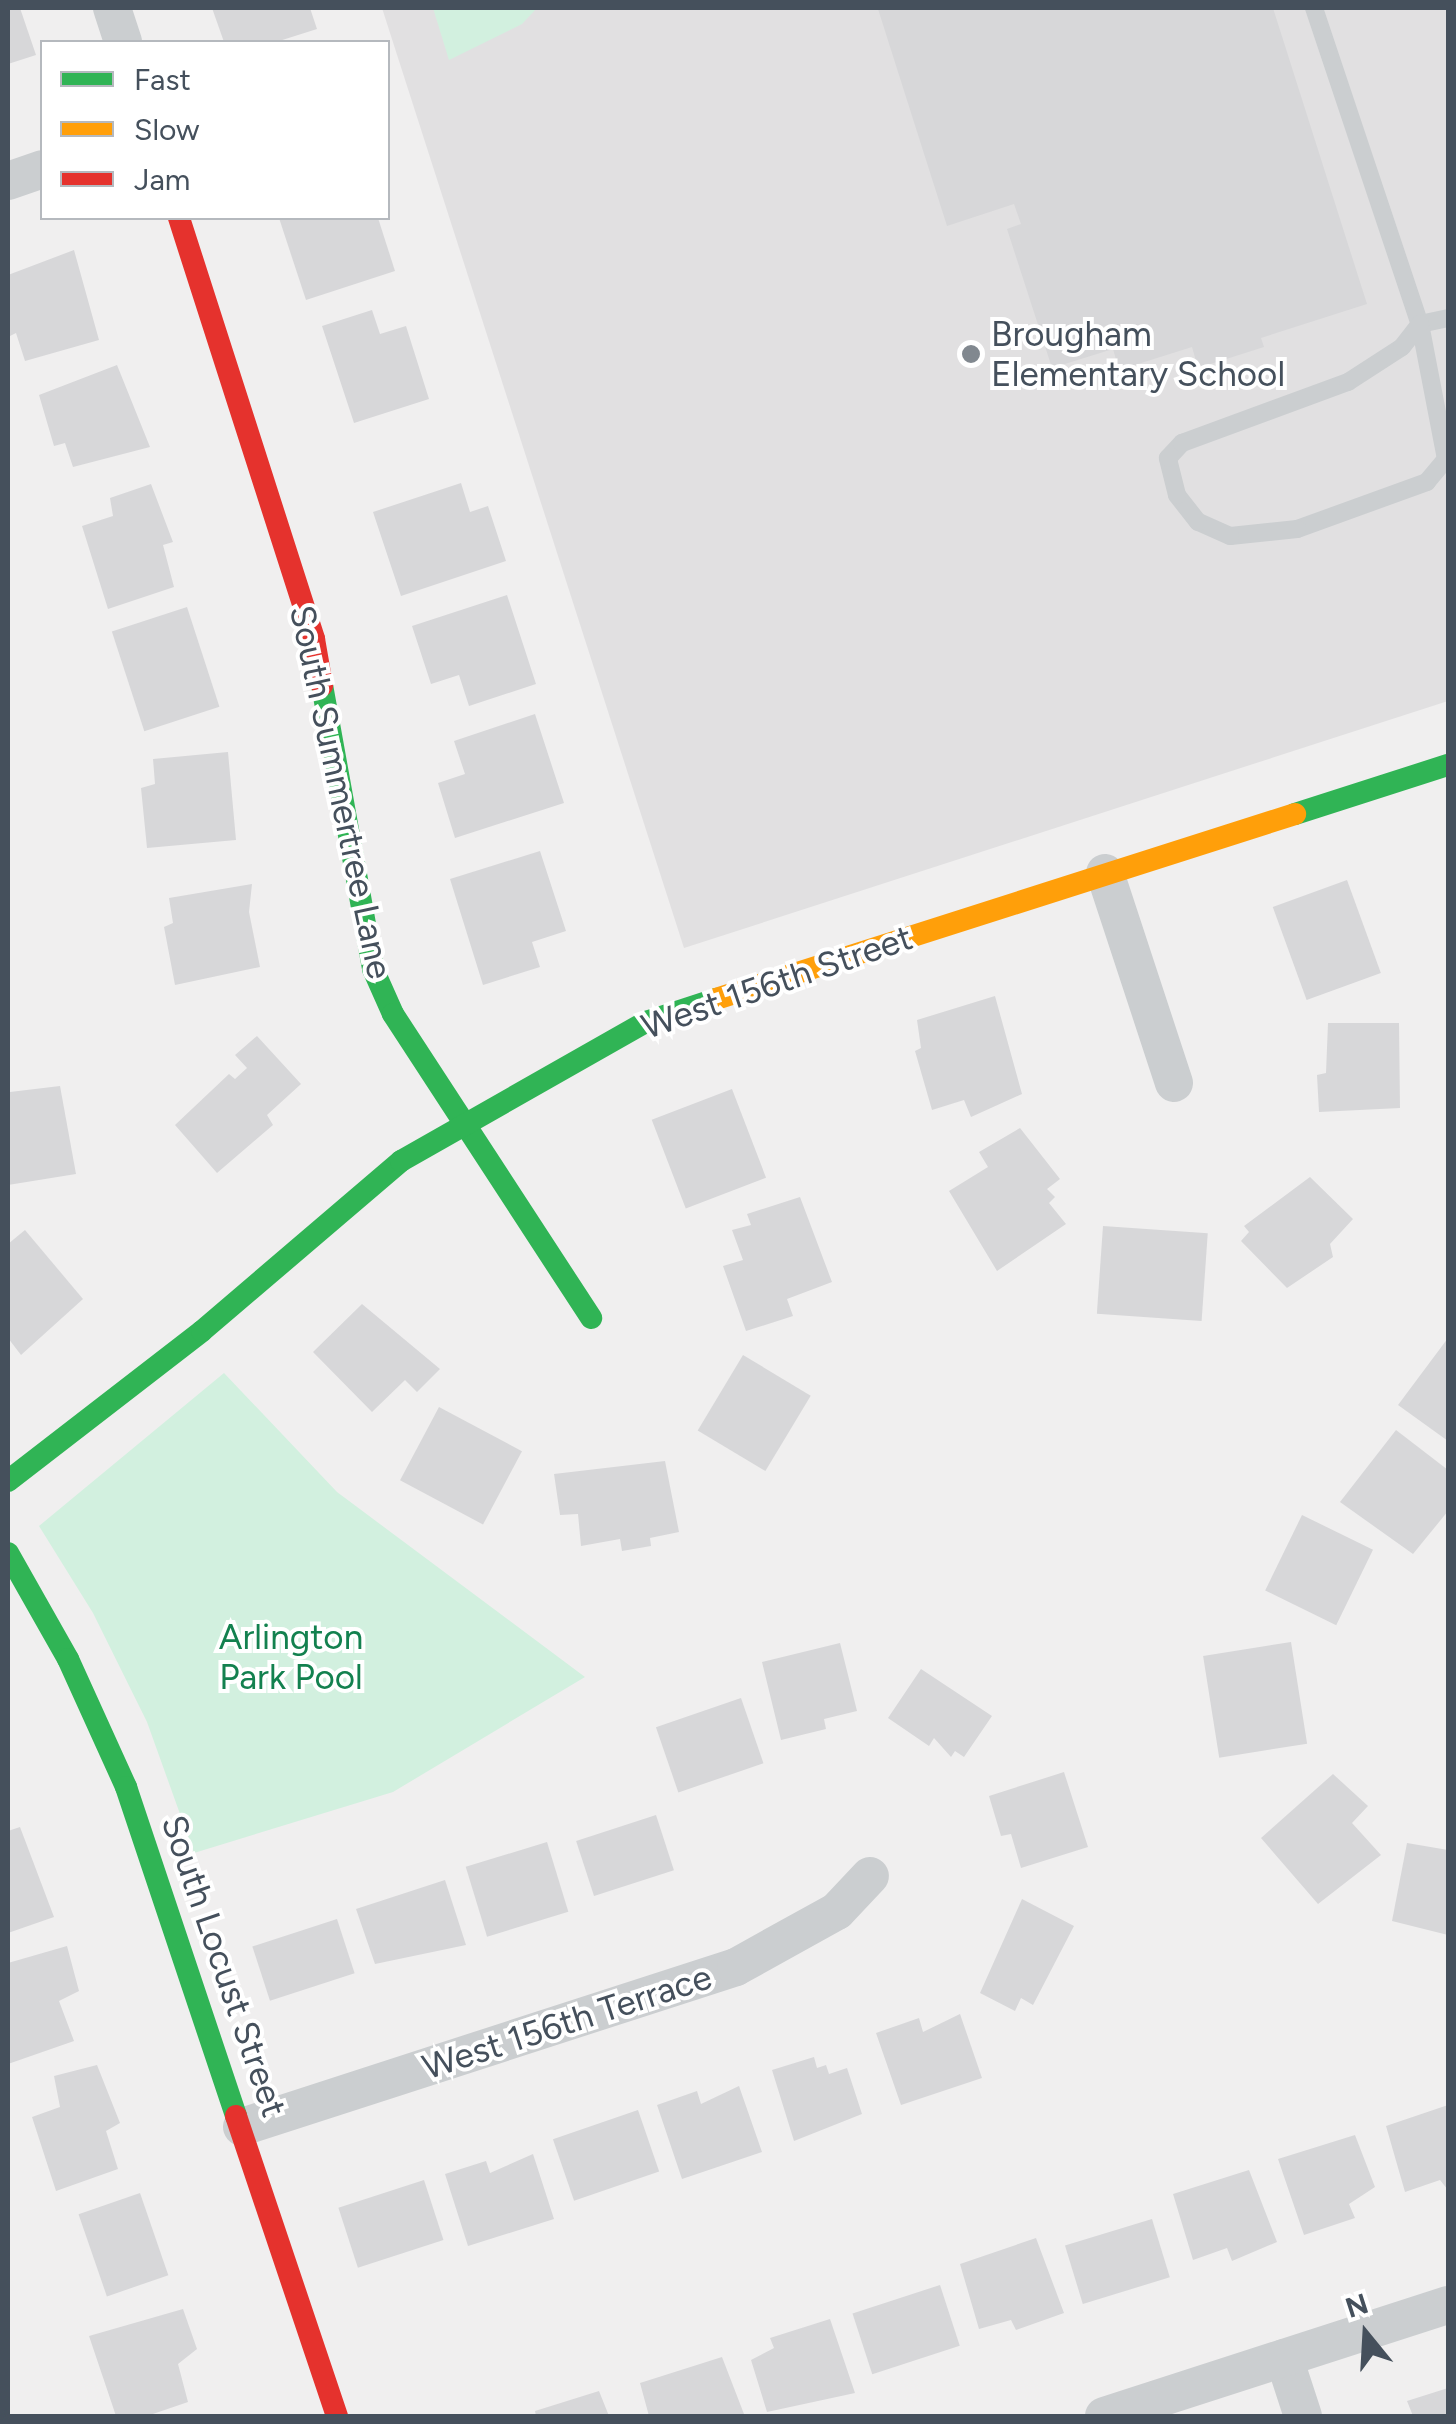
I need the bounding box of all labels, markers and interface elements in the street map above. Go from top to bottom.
legend [40,40,390,220]
text: Fast [134,61,191,98]
text: Slow [134,111,200,148]
text: Jam [134,161,190,198]
place label: Brougham Elementary School [991,313,1285,395]
marker: Brougham Elementary School [960,343,982,365]
street label: South Summertree Lane [281,601,401,983]
street label: West 156th Street [636,916,918,1048]
park label: Arlington Park Pool [219,1616,363,1698]
street label: South Locust Street [153,1810,295,2122]
street label: West 156th Terrace [417,1956,717,2088]
north arrow [1316,2284,1416,2384]
text: N [1341,2286,1372,2325]

